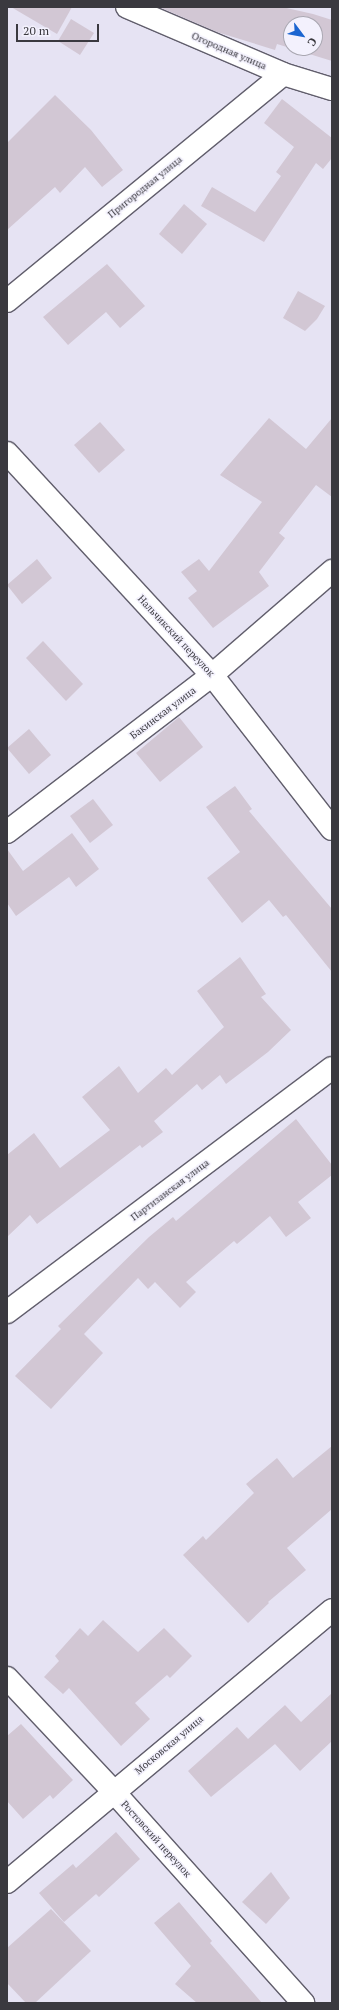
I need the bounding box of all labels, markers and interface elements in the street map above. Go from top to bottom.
scale bar [18,16,101,42]
north arrow [283,16,323,56]
text: 20 m [23,23,49,38]
street label: Огородная улица [190,30,268,72]
text: С [304,35,320,49]
street label: Пригородная улица [106,153,184,221]
street label: Нальчикский переулок [135,593,217,679]
street label: Бакинская улица [128,684,198,742]
street label: Партизанская улица [128,1157,212,1223]
street label: Московская улица [132,1713,206,1777]
street label: Ростовский переулок [118,1798,194,1880]

